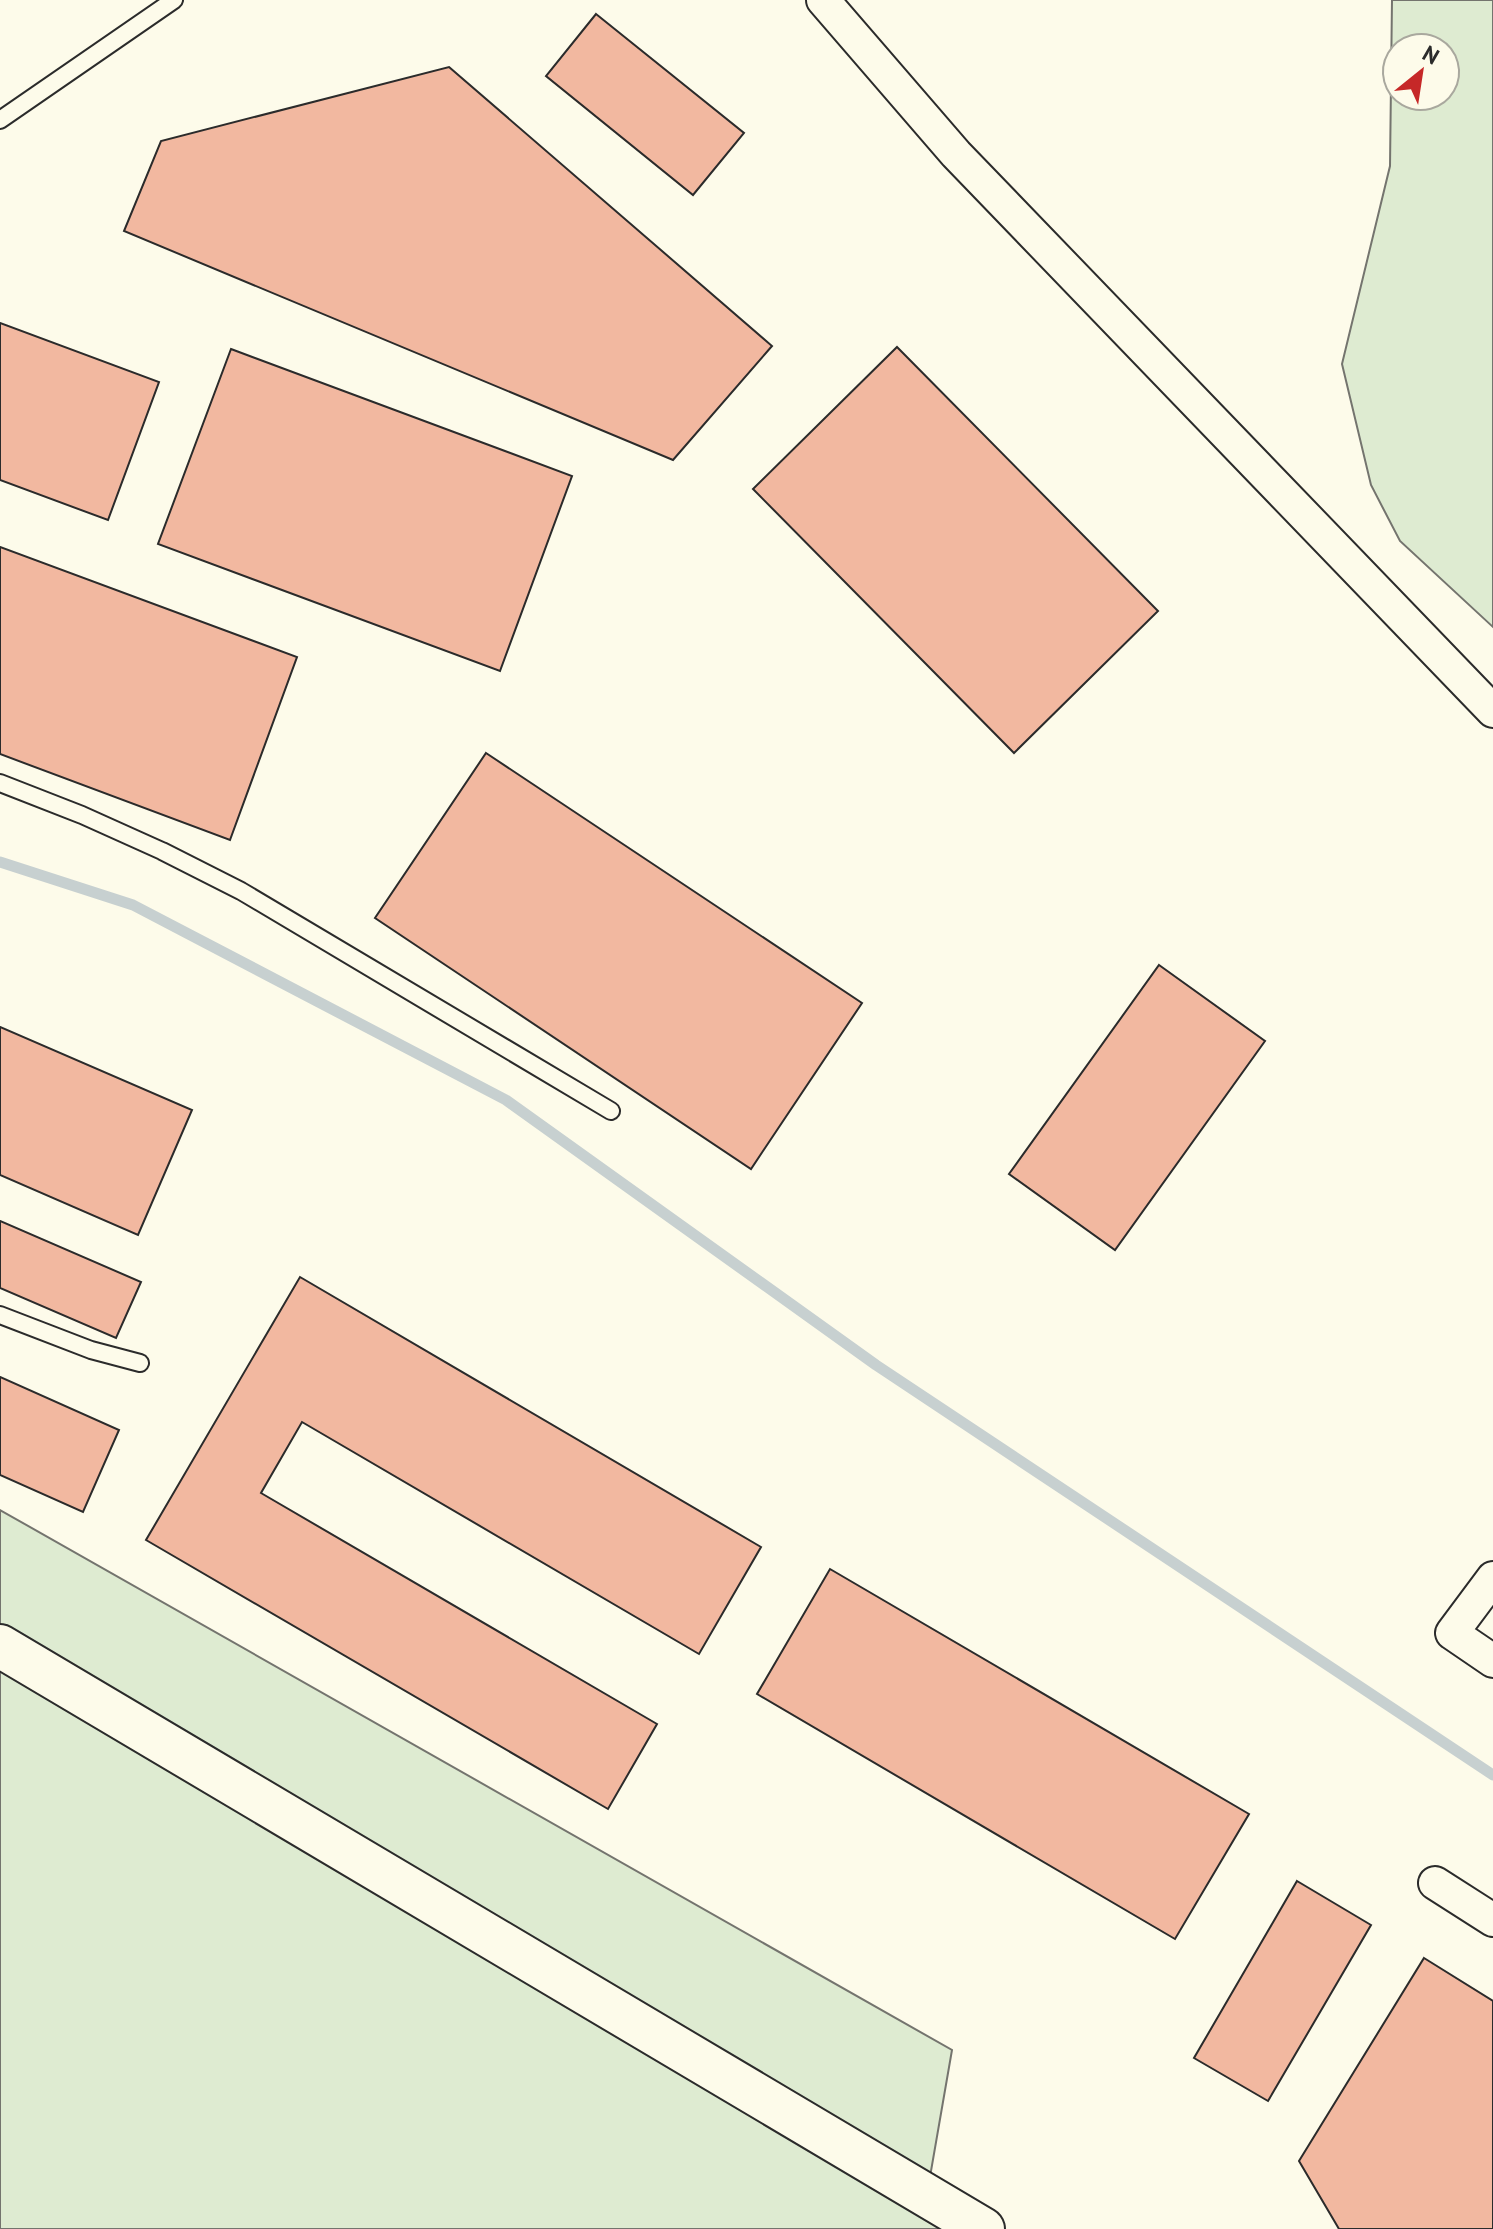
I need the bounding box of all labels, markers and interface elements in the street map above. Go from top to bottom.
north arrow [1381,32,1461,112]
text: N [1418,39,1444,70]

